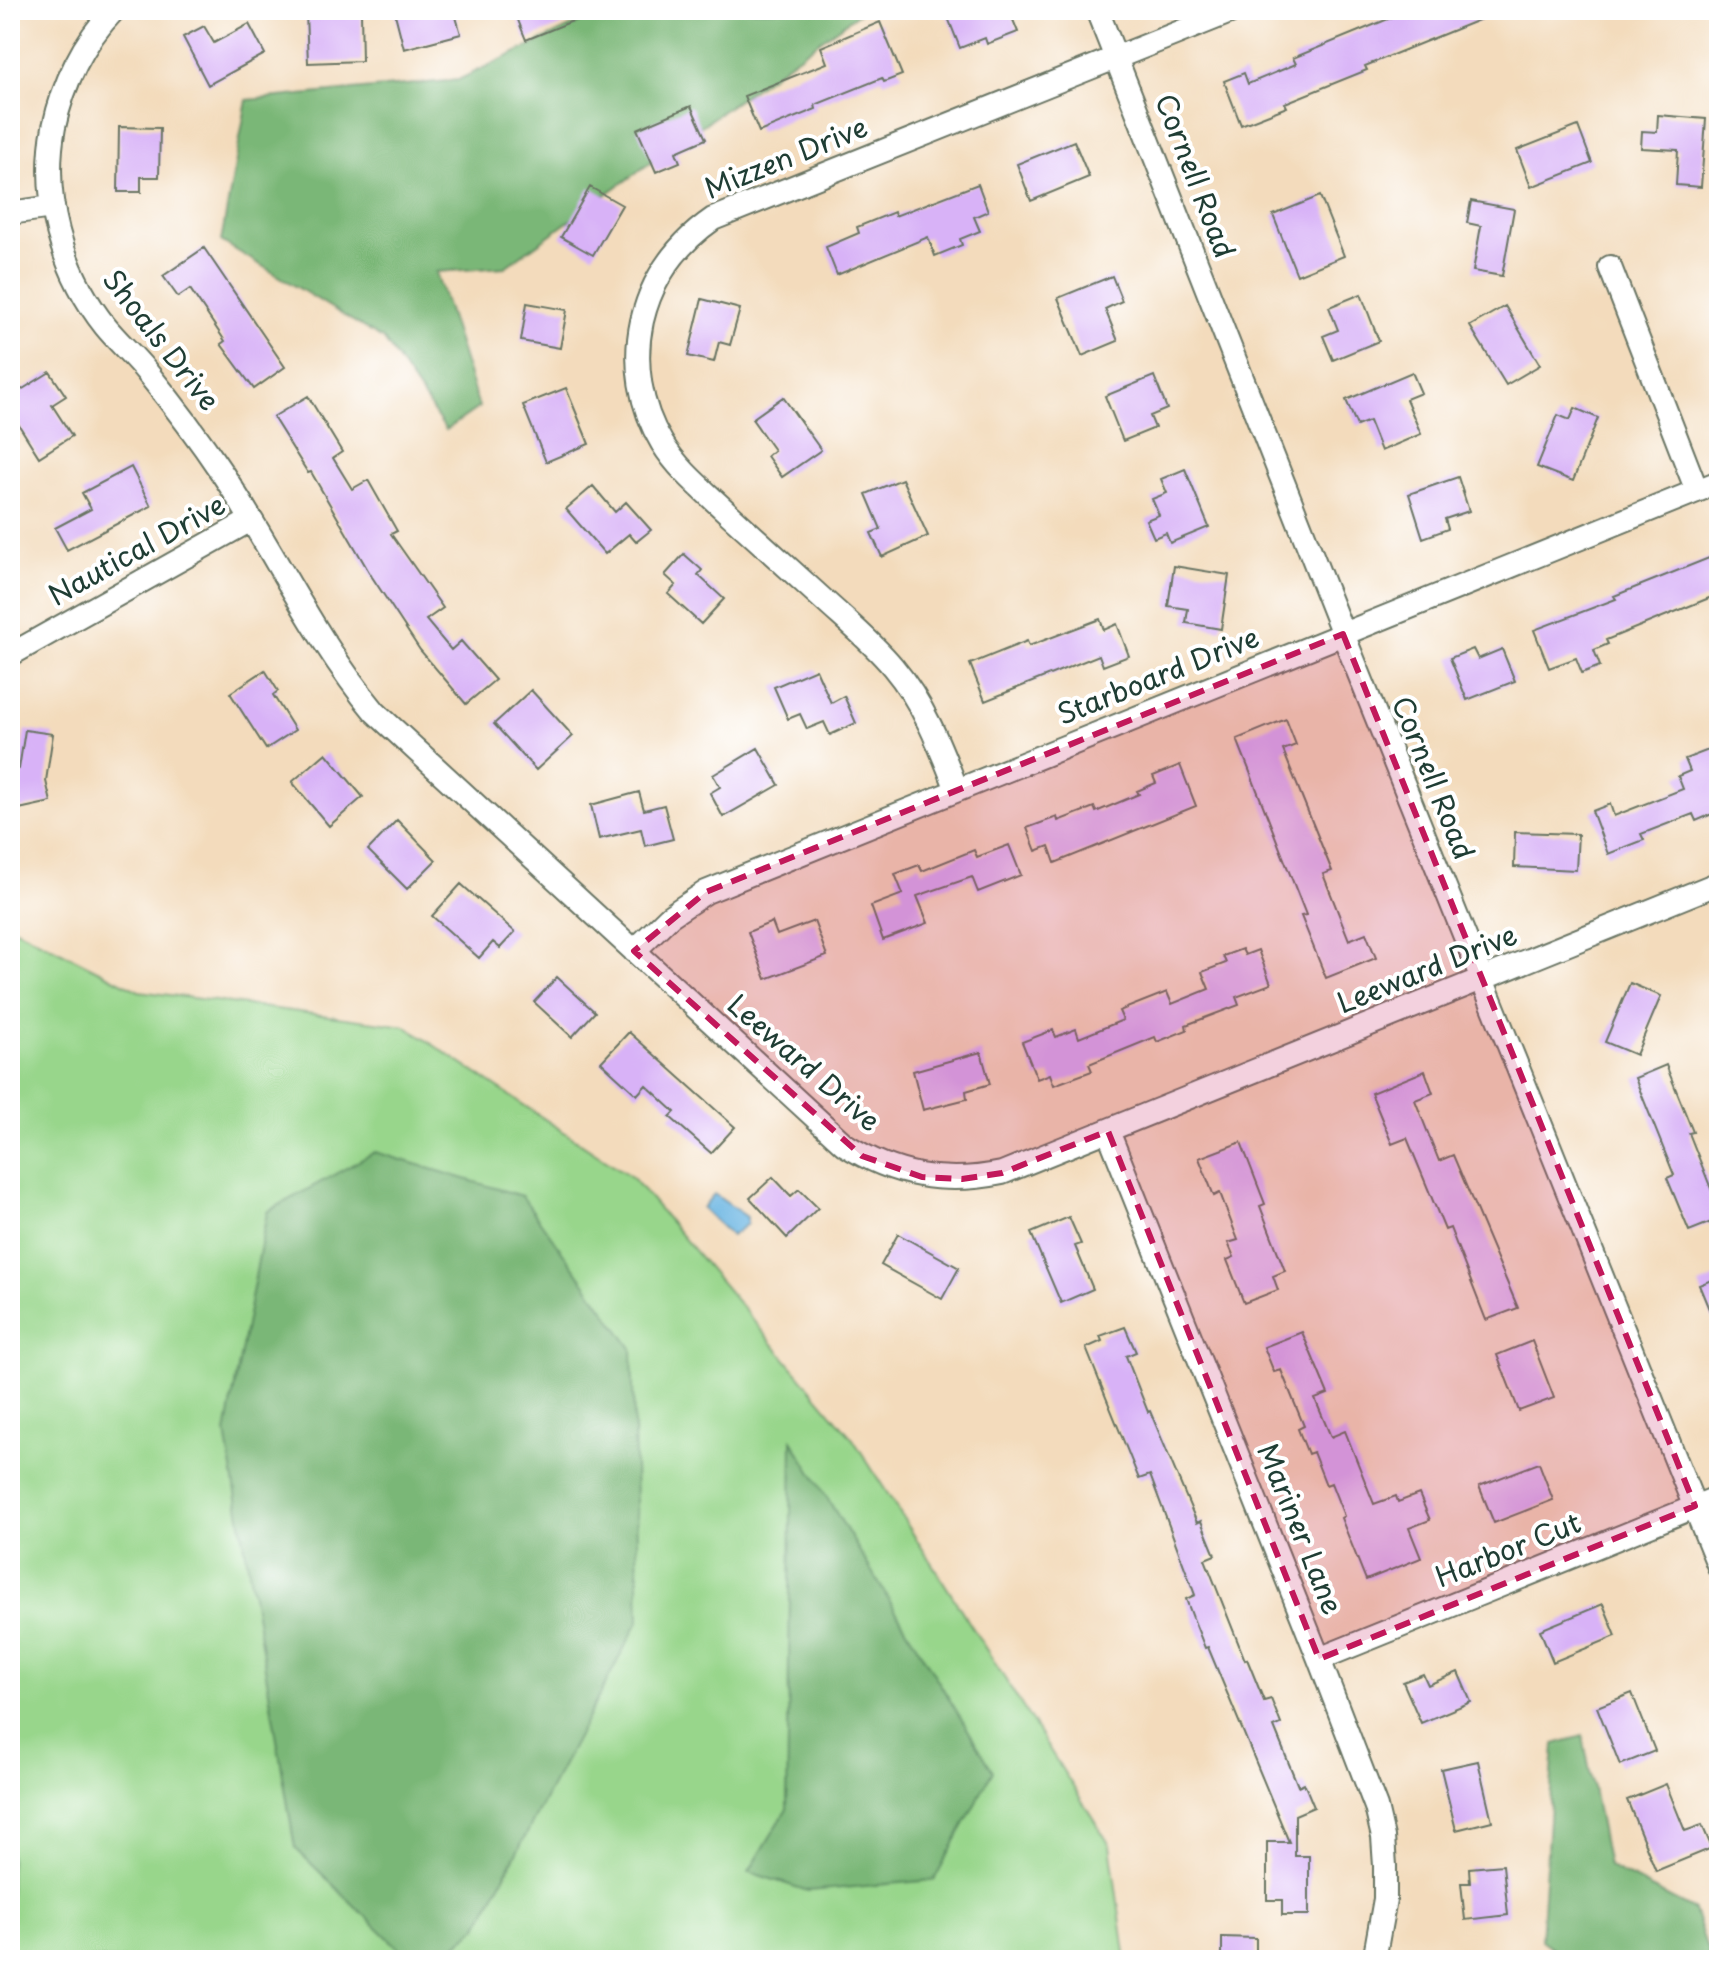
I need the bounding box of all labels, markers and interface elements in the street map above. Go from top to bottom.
street label: Cornell Road [1145,87,1247,264]
street label: Mizzen Drive [697,104,874,209]
street label: Shoals Drive [93,259,231,419]
street label: Nautical Drive [40,482,233,615]
street label: Starboard Drive [1050,614,1265,735]
street label: Cornell Road [1382,689,1487,866]
street label: Leeward Drive [1330,912,1523,1023]
street label: Leeward Drive [719,983,891,1141]
street label: Mariner Lane [1248,1436,1355,1621]
street label: Harbor Cut [1428,1500,1587,1597]

